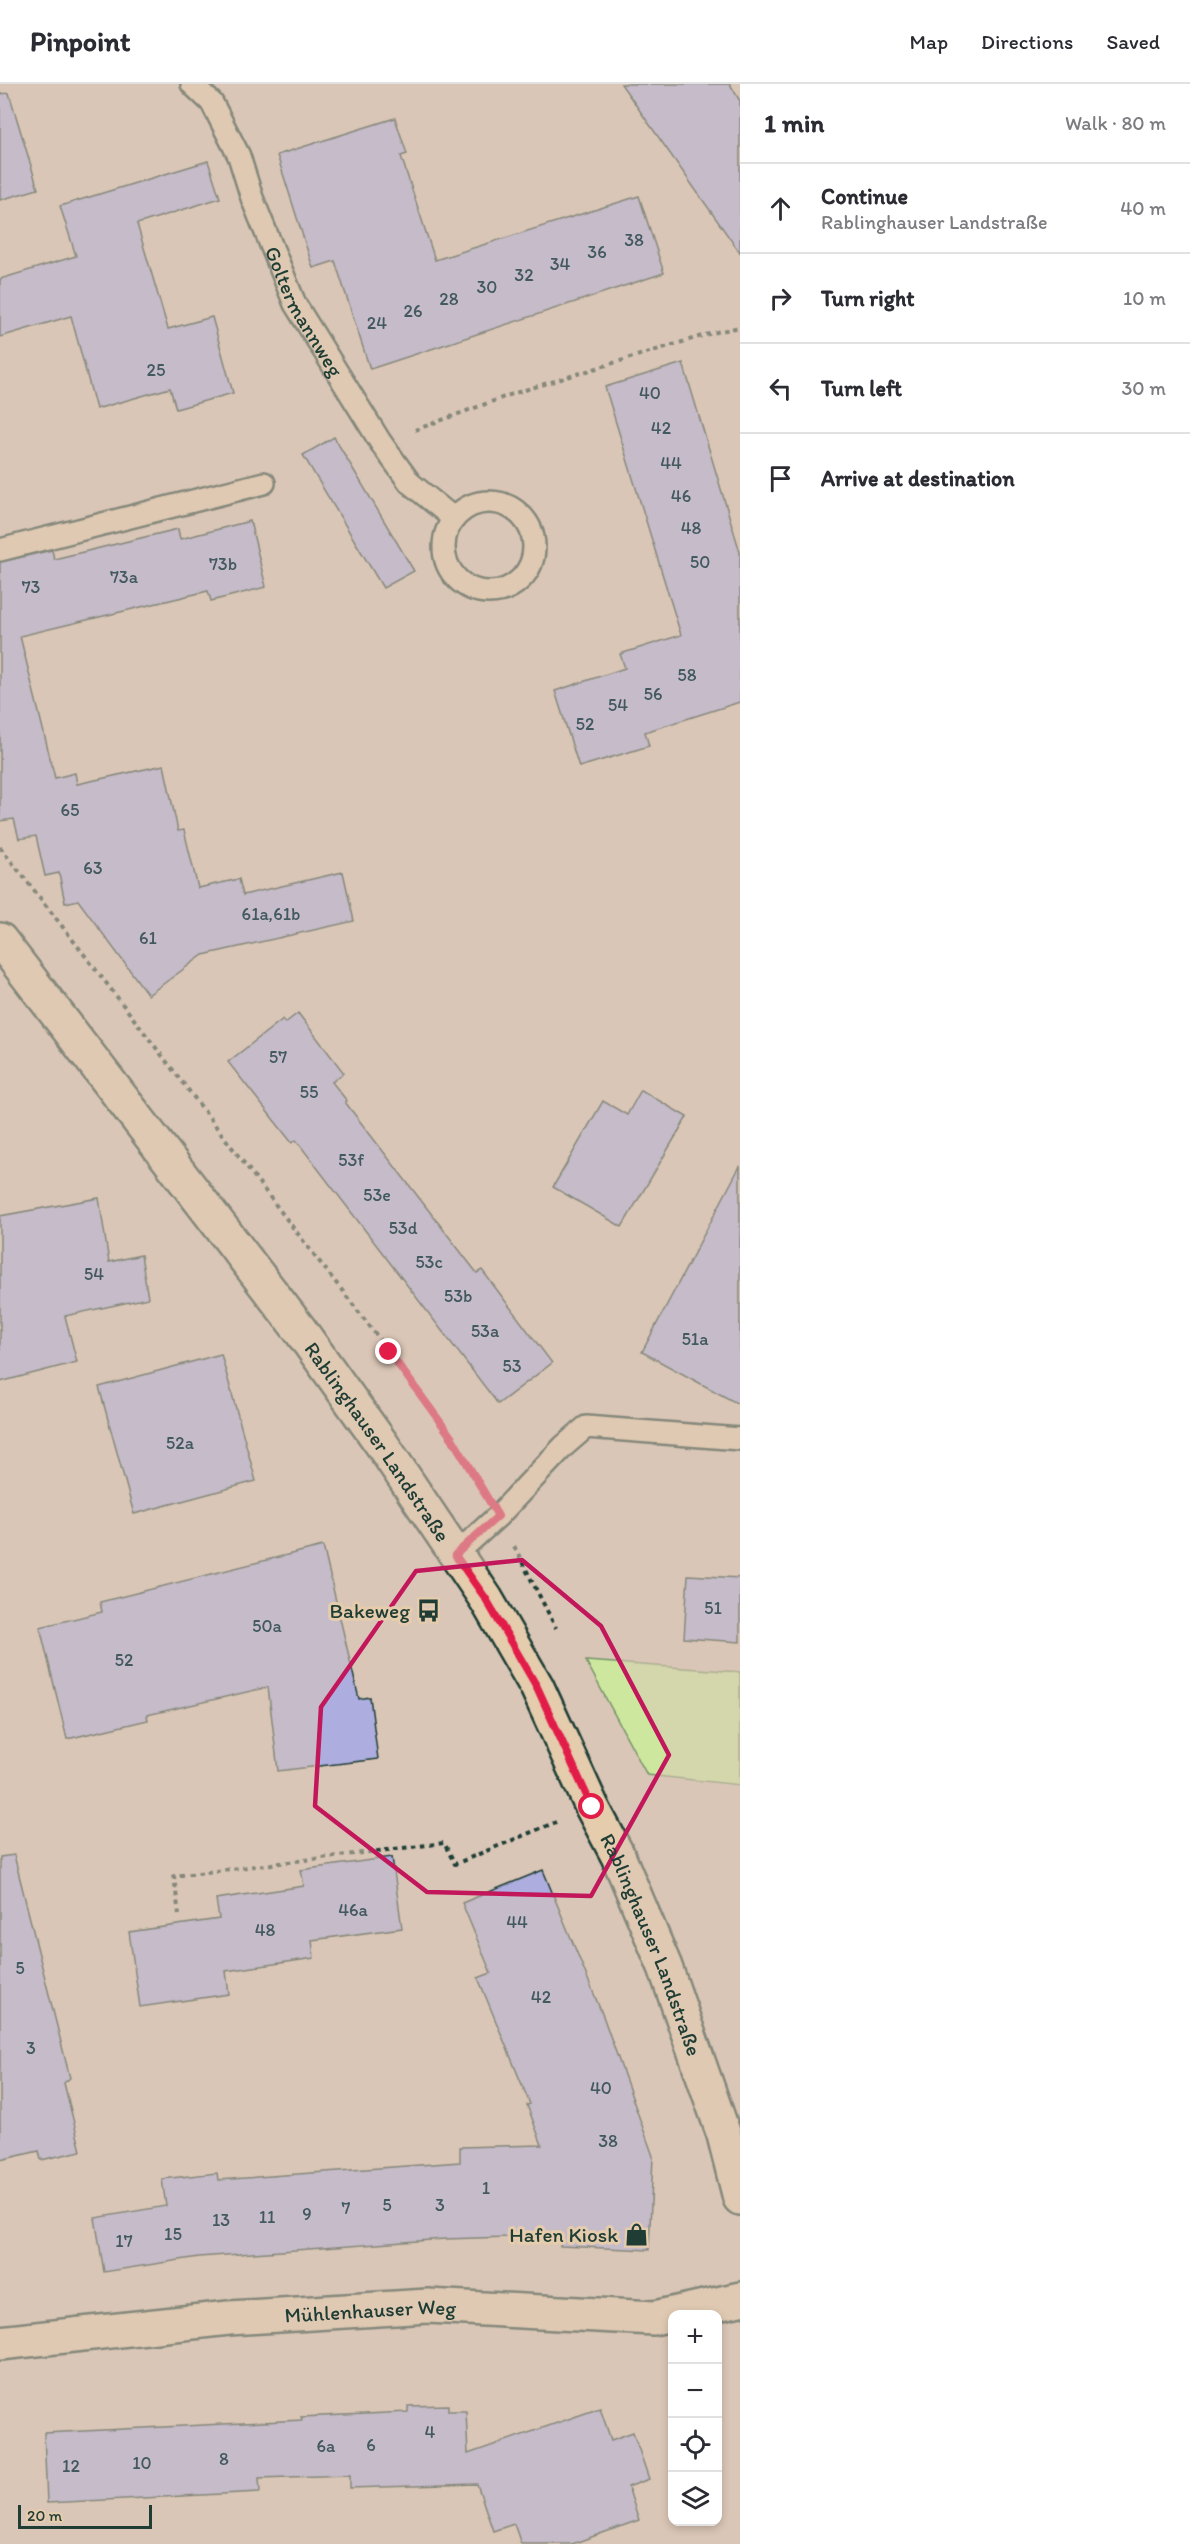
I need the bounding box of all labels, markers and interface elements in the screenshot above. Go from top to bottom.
text: Pinpoint [30,24,131,58]
text: Map [910,29,948,54]
text: Directions [981,29,1073,54]
text: Saved [1106,29,1160,54]
text: 1 min [764,107,824,139]
text: Walk · 80 m [1065,111,1166,135]
text: Continue [821,183,908,210]
icon: ahead [764,192,797,225]
text: 40 m [1120,196,1166,220]
text: Rablinghauser Landstraße [821,210,1047,234]
house number: 38 [624,229,644,251]
house number: 36 [587,241,607,263]
street label: Goltermannweg [260,242,349,381]
house number: 34 [550,253,570,275]
house number: 32 [514,264,534,286]
house number: 30 [477,276,497,298]
icon: right [764,282,797,315]
text: Turn right [821,285,915,312]
text: 10 m [1123,286,1166,310]
house number: 28 [439,288,459,310]
house number: 26 [404,300,423,322]
house number: 24 [367,312,387,334]
house number: 25 [147,359,165,381]
icon: left [764,372,797,405]
text: Turn left [821,375,902,402]
text: 30 m [1121,376,1166,400]
house number: 40 [639,382,661,404]
house number: 42 [651,417,672,439]
house number: 44 [660,452,682,474]
icon: arrive [764,462,797,495]
text: Arrive at destination [821,465,1015,492]
house number: 46 [671,485,691,507]
house number: 48 [681,517,701,539]
house number: 50 [690,551,710,573]
house number: 73b [209,553,237,575]
house number: 73a [110,566,139,588]
house number: 73 [22,576,41,598]
house number: 58 [677,664,697,686]
house number: 56 [644,683,662,705]
house number: 54 [608,694,628,716]
house number: 52 [576,713,595,735]
house number: 65 [61,799,79,821]
house number: 63 [83,857,103,879]
house number: 61a,61b [242,903,300,925]
house number: 61 [139,927,157,949]
house number: 57 [269,1046,287,1068]
house number: 55 [300,1081,318,1103]
house number: 53f [338,1149,364,1171]
house number: 53e [363,1184,391,1206]
house number: 53d [388,1217,418,1239]
house number: 53c [415,1251,443,1273]
house number: 54 [84,1263,104,1285]
house number: 53b [444,1285,472,1307]
house number: 53a [471,1320,500,1342]
house number: 51a [681,1328,709,1350]
street label: Rablinghauser Landstraße [300,1337,456,1546]
route end [375,1338,401,1364]
house number: 53 [502,1355,522,1377]
house number: 52a [166,1432,195,1454]
bus stop icon: Bakeweg [415,1597,441,1623]
house number: 51 [704,1597,722,1619]
place label: Bakeweg [329,1598,410,1623]
house number: 50a [252,1615,283,1637]
house number: 52 [115,1649,134,1671]
route start [578,1793,604,1819]
street label: Rablinghauser Landstraße [596,1829,708,2059]
house number: 46a [338,1899,368,1921]
house number: 44 [506,1911,528,1933]
house number: 48 [255,1919,275,1941]
house number: 5 [15,1957,25,1979]
house number: 42 [531,1986,552,2008]
house number: 3 [26,2037,36,2059]
house number: 40 [590,2077,612,2099]
house number: 38 [598,2130,618,2152]
house number: 1 [482,2177,490,2199]
house number: 5 [382,2194,392,2216]
house number: 3 [435,2194,445,2216]
house number: 7 [342,2197,351,2219]
house number: 9 [302,2203,312,2225]
house number: 11 [259,2206,275,2228]
house number: 13 [212,2209,230,2231]
shop icon: Hafen Kiosk [623,2221,649,2247]
place label: Hafen Kiosk [509,2222,618,2247]
house number: 15 [164,2223,182,2245]
house number: 17 [115,2230,133,2252]
street label: Mühlenhauser Weg [284,2293,457,2327]
map controls [668,2310,722,2526]
button: + [668,2310,722,2364]
button: − [668,2364,722,2418]
button: locate [668,2418,722,2472]
house number: 4 [425,2421,436,2443]
house number: 6 [366,2434,376,2456]
house number: 6a [317,2435,336,2457]
house number: 8 [219,2448,229,2470]
house number: 10 [132,2452,152,2474]
house number: 12 [62,2455,80,2477]
button: layers [668,2472,722,2526]
scale bar [18,2502,152,2530]
text: 20 m [27,2506,62,2525]

